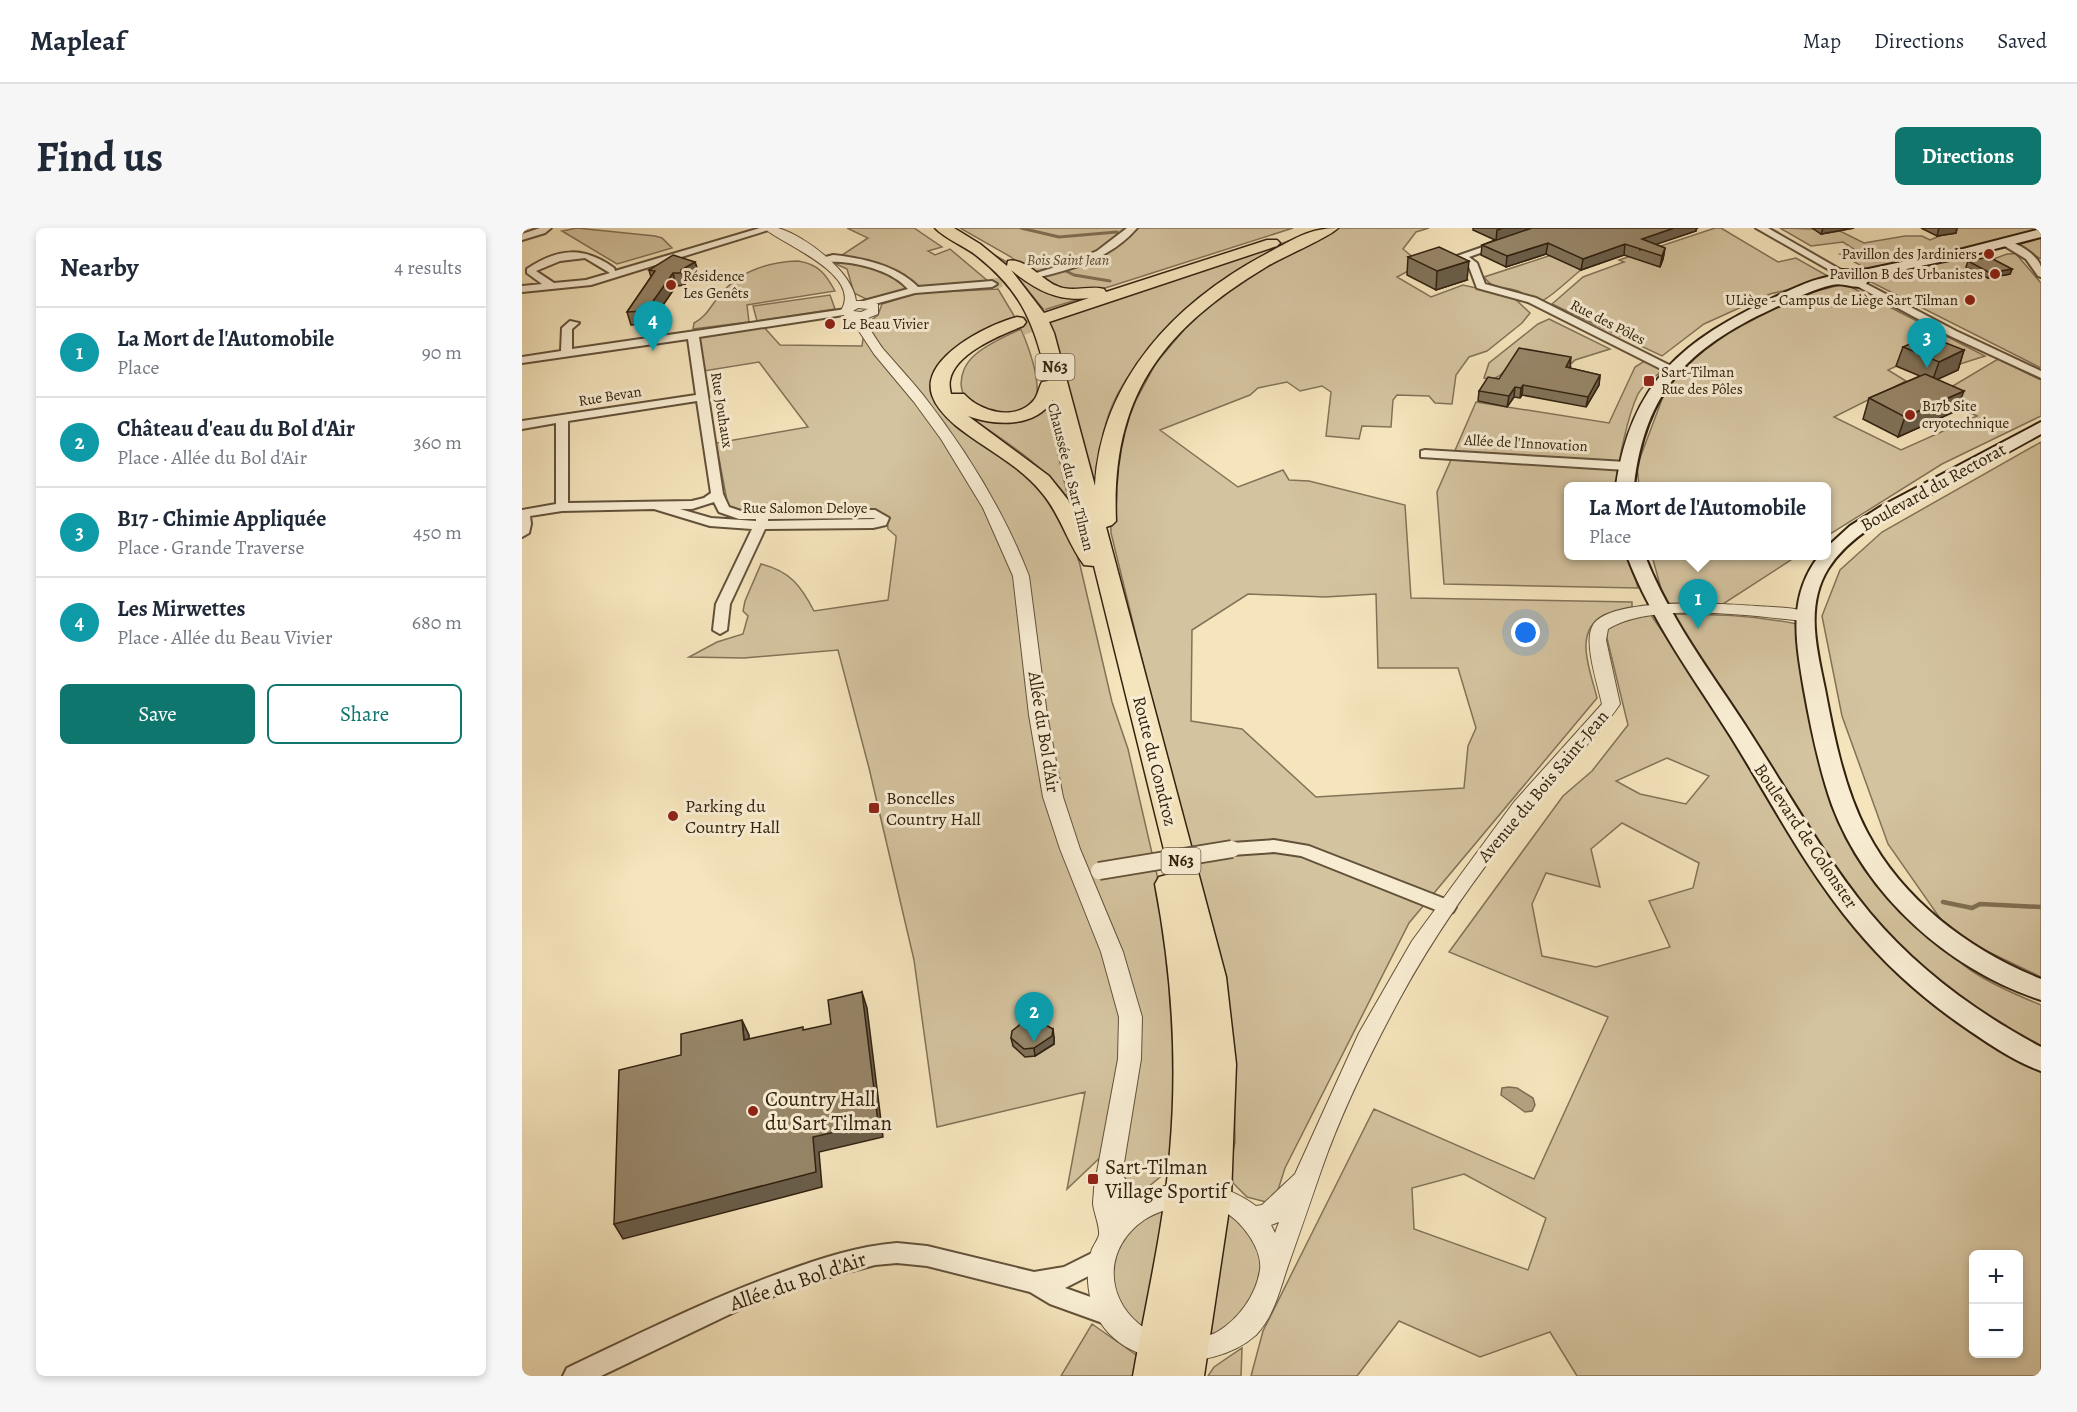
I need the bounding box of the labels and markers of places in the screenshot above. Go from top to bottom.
place label: Pavillon des Jardiniers [1841,244,1977,264]
marker: Pavillon des Jardiniers [1982,247,1996,261]
place label: Pavillon B des Urbanistes [1829,264,1983,284]
place label: Résidence Les Genêts [683,266,749,303]
marker: Pavillon B des Urbanistes [1988,267,2002,281]
marker: Résidence Les Genêts [664,278,678,292]
place label: ULiège - Campus de Liège Sart Tilman [1725,290,1958,310]
marker: ULiège - Campus de Liège Sart Tilman [1963,293,1977,307]
pin: 4 [634,302,672,351]
place label: Le Beau Vivier [842,314,929,334]
marker: Le Beau Vivier [823,317,837,331]
pin: 3 [1908,318,1946,368]
place label: Sart-Tilman Rue des Pôles [1661,362,1743,399]
marker: Sart-Tilman Rue des Pôles [1642,374,1656,388]
place label: B17b Site cryotechnique [1922,396,2010,433]
marker: B17b Site cryotechnique [1903,408,1917,422]
pin: 1 [1678,580,1718,629]
place label: Boncelles Country Hall [886,786,981,831]
place label: Parking du Country Hall [685,794,780,839]
marker: Boncelles Country Hall [867,801,881,815]
marker: Parking du Country Hall [666,809,680,823]
pin: 2 [1014,992,1054,1042]
place label: Country Hall du Sart Tilman [765,1085,892,1137]
marker: Country Hall du Sart Tilman [746,1104,760,1118]
place label: Sart-Tilman Village Sportif [1104,1153,1231,1205]
marker: Sart-Tilman Village Sportif [1086,1172,1100,1186]

